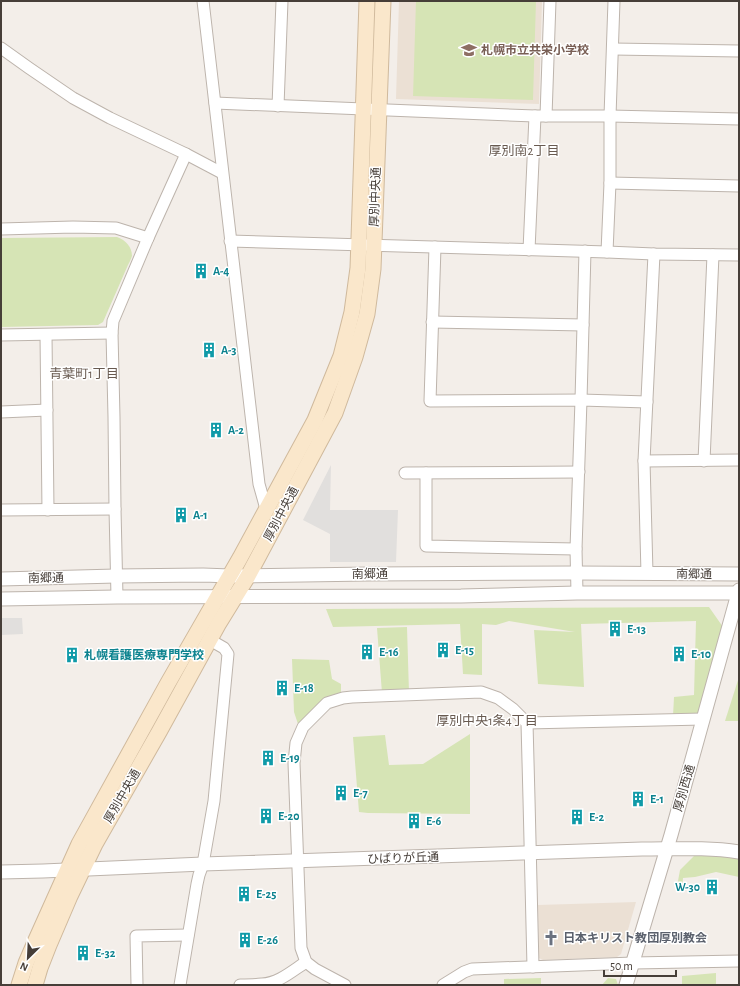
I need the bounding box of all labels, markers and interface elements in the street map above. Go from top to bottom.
school or university icon: 札幌市立共栄小学校 [460,41,478,59]
place label: 札幌市立共栄小学校 [481,43,589,56]
district label: 厚別南2丁目 [489,144,559,158]
street label: 厚別中央通 [367,167,382,227]
building icon: A-4 [192,262,210,280]
place label: A-4 [213,265,229,277]
building icon: A-3 [200,341,218,359]
place label: A-3 [221,344,236,356]
district label: 青葉町1丁目 [49,367,119,381]
building icon: A-2 [207,421,225,439]
place label: A-2 [228,424,244,436]
street label: 厚別中央通 [261,484,300,543]
building icon: A-1 [172,506,190,524]
place label: A-1 [193,509,208,521]
street label: 南郷通 [352,567,388,580]
street label: 南郷通 [676,567,712,580]
street label: 南郷通 [28,571,64,584]
building icon: E-13 [606,620,624,638]
place label: E-13 [627,623,646,635]
building icon: E-15 [434,641,452,659]
building icon: E-16 [358,643,376,661]
place label: E-15 [455,644,474,656]
building icon: E-10 [670,645,688,663]
building icon: 札幌看護医療専門学校 [63,646,81,664]
place label: E-16 [379,646,399,658]
place label: 札幌看護医療専門学校 [84,648,204,661]
place label: E-10 [691,648,711,660]
building icon: E-18 [273,679,291,697]
place label: E-18 [294,682,314,694]
district label: 厚別中央1条4丁目 [436,713,538,728]
building icon: E-19 [259,749,277,767]
place label: E-19 [280,752,300,764]
street label: 厚別西通 [671,763,696,813]
street label: 厚別中央通 [101,767,142,825]
building icon: E-7 [332,784,350,802]
place label: E-7 [353,787,368,799]
building icon: E-1 [629,790,647,808]
place label: E-1 [650,793,664,805]
building icon: E-20 [257,807,275,825]
building icon: E-2 [568,808,586,826]
place label: E-20 [278,810,299,822]
place label: E-2 [589,811,605,823]
building icon: E-6 [405,812,423,830]
place label: E-6 [426,815,442,827]
street label: ひばりが丘通 [367,850,439,865]
building icon: W-30 [703,878,721,896]
place label: W-30 [675,881,700,893]
building icon: E-25 [235,885,253,903]
place label: E-25 [256,888,276,900]
church icon: 日本キリスト教団厚別教会 [542,929,560,947]
building icon: E-26 [236,931,254,949]
place label: 日本キリスト教団厚別教会 [563,931,707,944]
place label: E-26 [257,934,278,946]
north arrow [8,938,48,978]
building icon: E-32 [74,944,92,962]
place label: E-32 [95,947,116,959]
scale bar [604,952,676,978]
text: N [18,960,30,973]
text: 50 m [610,960,633,972]

